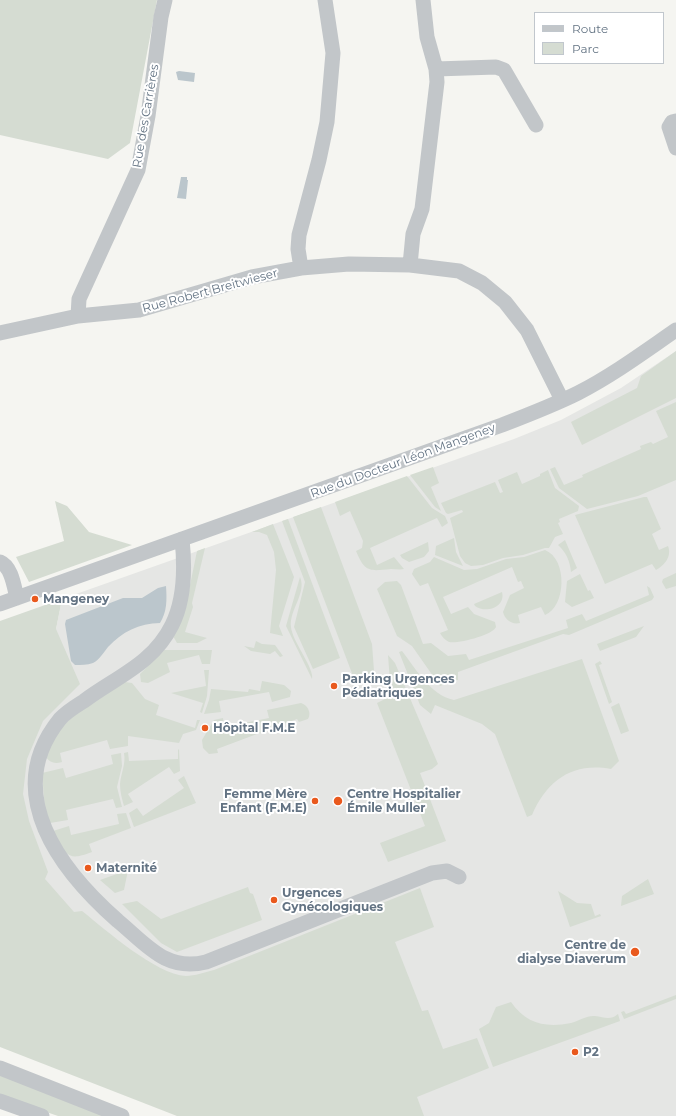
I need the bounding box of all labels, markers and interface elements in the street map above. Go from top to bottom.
legend [534,12,664,64]
text: Route [572,21,608,36]
text: Parc [572,41,599,56]
street label: Rue des Carrières [130,63,162,169]
street label: Rue Robert Breitwieser [141,266,279,316]
street label: Rue du Docteur Léon Mangeney [309,421,497,501]
place label: Mangeney [43,592,109,606]
marker: Mangeney [30,594,40,604]
place label: Parking Urgences Pédiatriques [342,672,455,700]
marker: Parking Urgences Pédiatriques [329,681,339,691]
place label: Hôpital F.M.E [213,721,295,735]
marker: Hôpital F.M.E [200,723,210,733]
place label: Femme Mère Enfant (F.M.E) [220,787,307,815]
place label: Centre Hospitalier Émile Muller [347,787,461,815]
marker: Centre Hospitalier Émile Muller [332,795,344,807]
marker: Femme Mère Enfant (F.M.E) [310,796,320,806]
place label: Maternité [96,861,157,875]
marker: Maternité [83,863,93,873]
place label: Urgences Gynécologiques [282,886,383,914]
marker: Urgences Gynécologiques [269,895,279,905]
place label: Centre de dialyse Diaverum [517,938,626,966]
marker: Centre de dialyse Diaverum [629,946,641,958]
place label: P2 [583,1045,599,1059]
marker: P2 [570,1047,580,1057]

